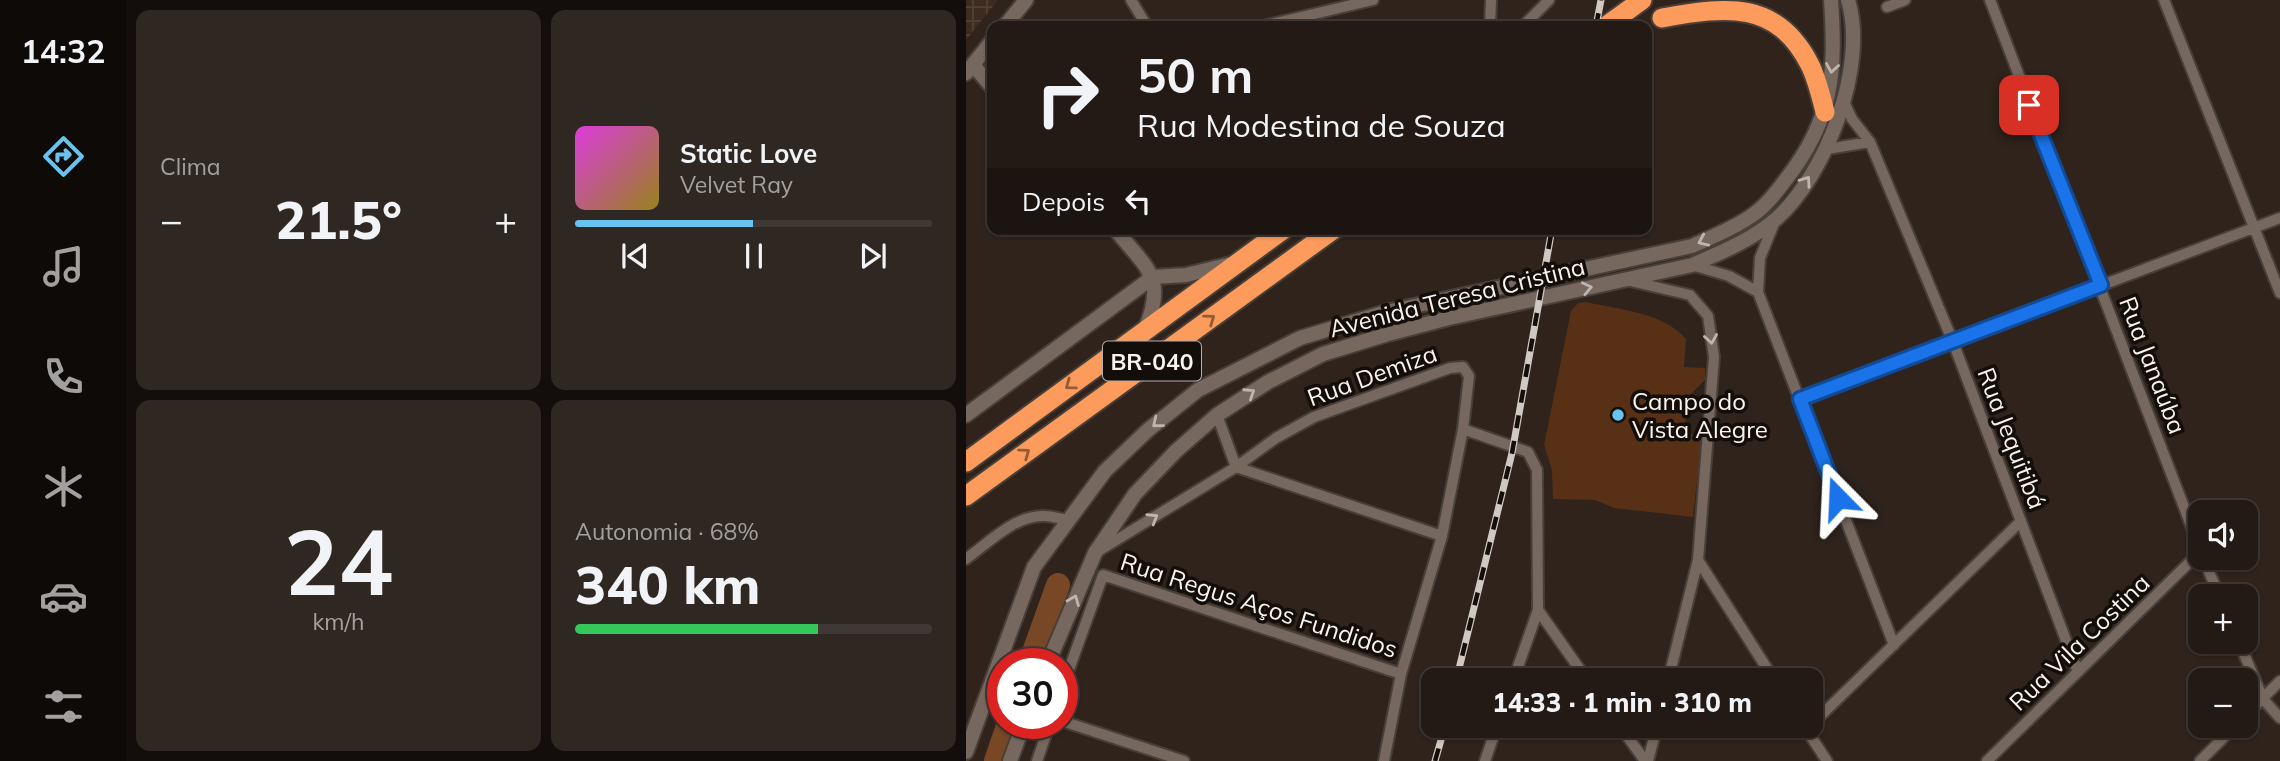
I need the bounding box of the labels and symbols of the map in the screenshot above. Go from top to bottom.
one-way arrow [1825,62,1840,74]
pin [1999,75,2059,135]
one-way arrow [1798,176,1810,189]
one-way arrow [1698,233,1711,247]
street label: Avenida Teresa Cristina [1326,251,1588,343]
one-way arrow [1581,282,1593,297]
street label: Rua Janaúba [2113,292,2193,438]
one-way arrow [1202,315,1214,328]
one-way arrow [1703,333,1718,344]
street label: Rua Demiza [1303,338,1441,412]
road number: BR-040 [1103,342,1201,380]
street label: Rua Jequitibá [1971,363,2053,513]
one-way arrow [1065,377,1078,389]
place label: Campo do Vista Alegre [1632,386,1768,444]
one-way arrow [1243,389,1256,402]
marker: Campo do Vista Alegre [1610,407,1626,423]
one-way arrow [1153,414,1165,427]
one-way arrow [1018,449,1030,461]
position arrow [1801,461,1875,535]
one-way arrow [1146,513,1159,526]
street label: Rua Regus Aços Fundidos [1117,546,1401,664]
street label: Rua Vila Costina [2003,567,2155,717]
one-way arrow [1065,595,1079,607]
speed limit sign: 30 [987,648,1078,739]

